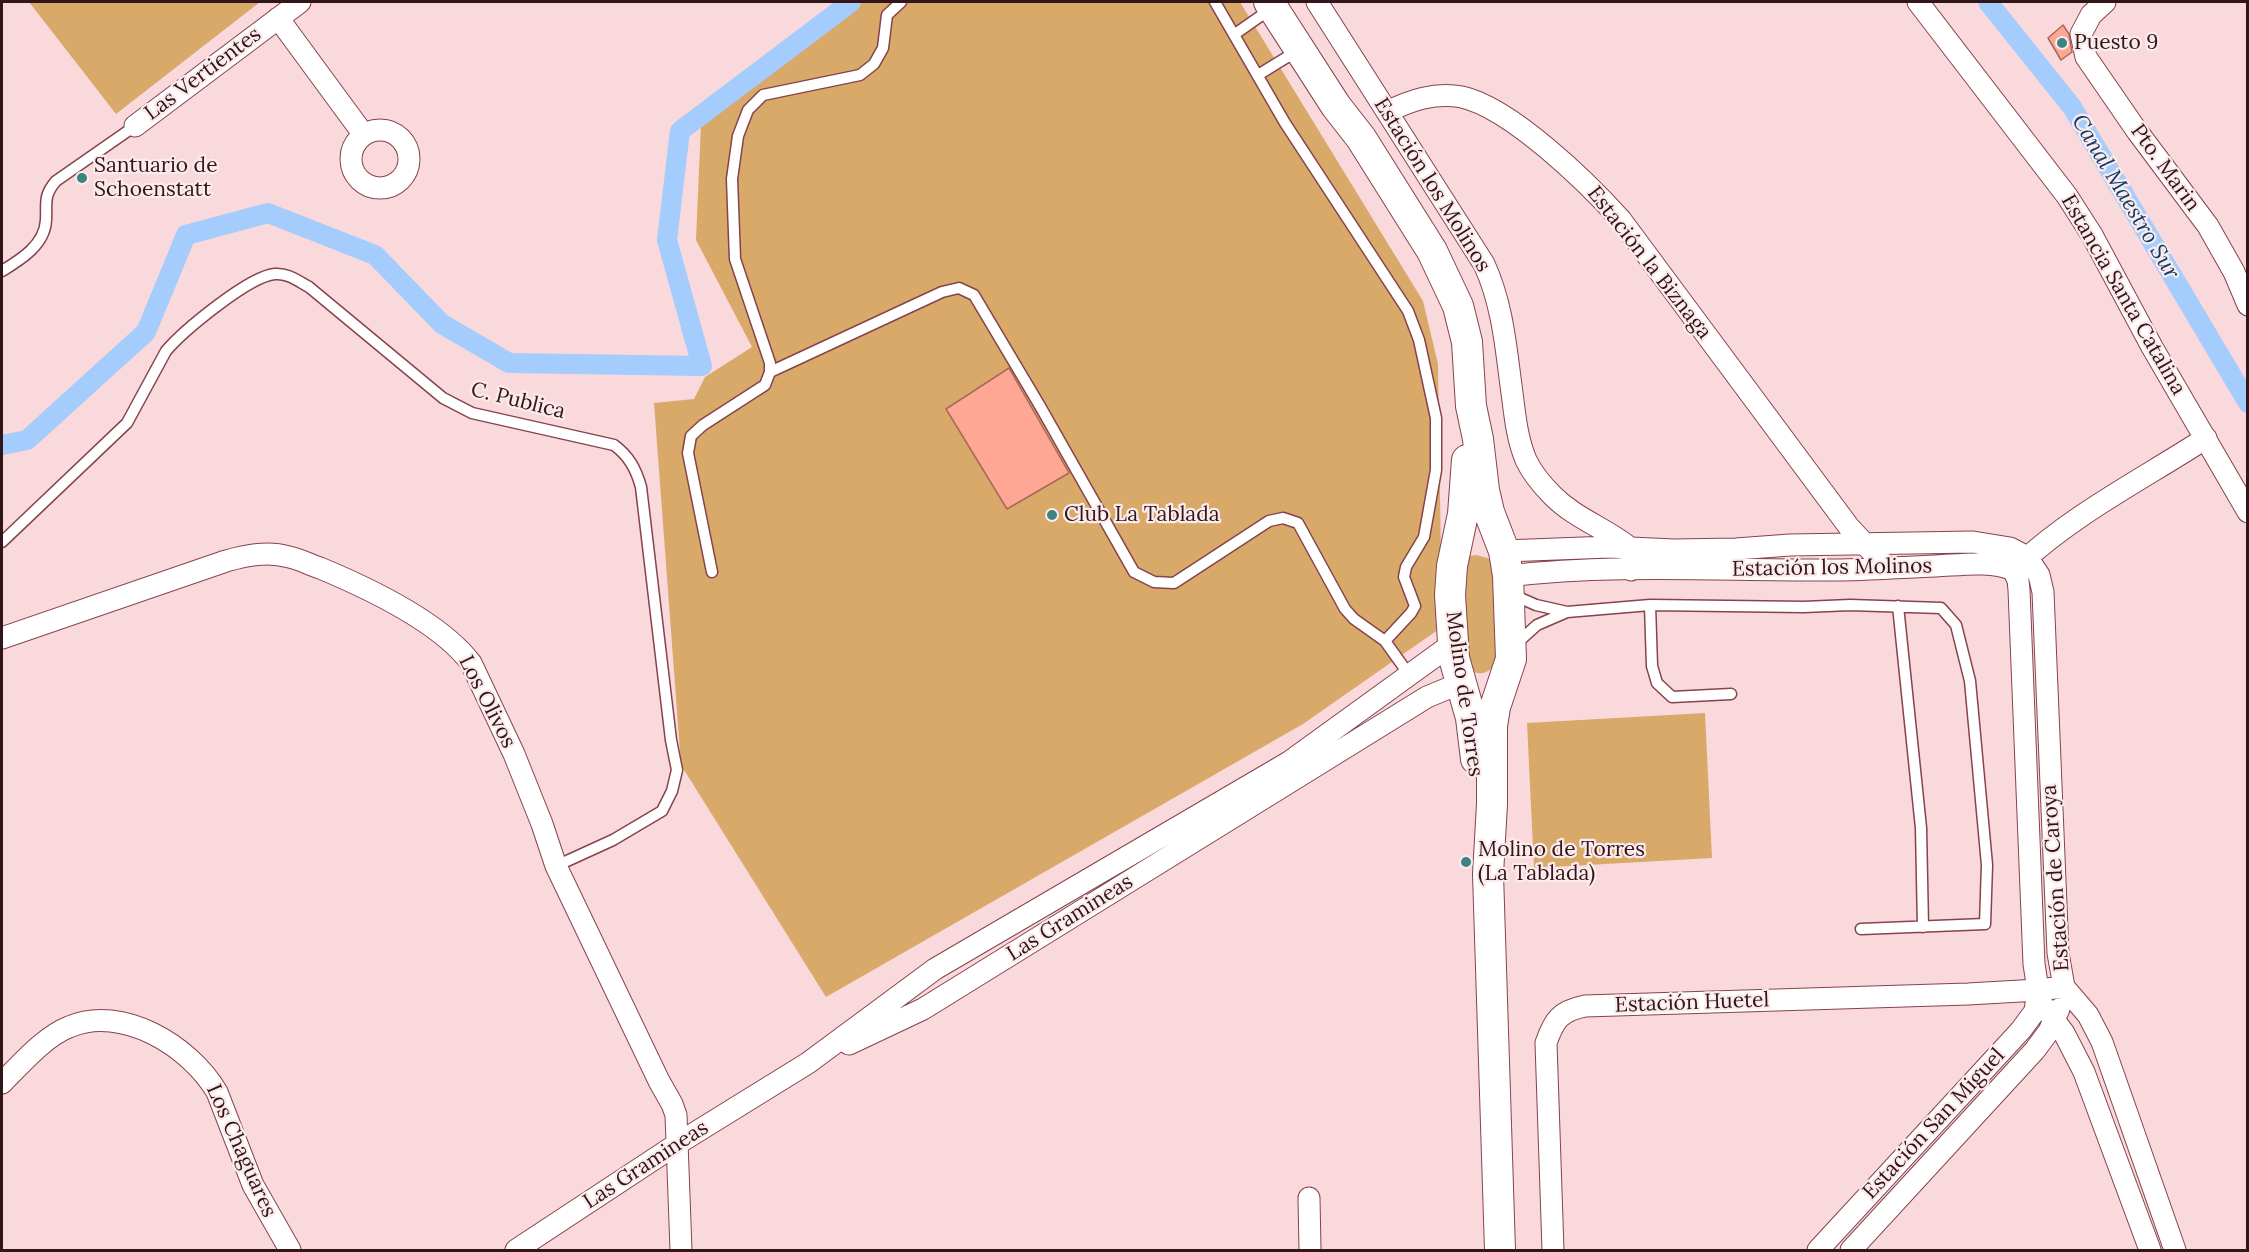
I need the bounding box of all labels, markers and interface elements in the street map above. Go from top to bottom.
street label: Las Vertientes [140,22,266,126]
place label: Puesto 9 [2074,30,2158,56]
marker: Puesto 9 [2055,36,2069,50]
street label: Estación los Molinos [1368,93,1496,277]
water label: Canal Maestro Sur [2065,110,2185,284]
street label: Pto. Marin [2125,119,2205,217]
place label: Santuario de Schoenstatt [94,153,218,203]
marker: Santuario de Schoenstatt [75,171,89,185]
street label: Estación la Biznaga [1582,182,1716,344]
street label: Estancia Santa Catalina [2055,190,2191,400]
street label: C. Publica [468,377,568,425]
place label: Club La Tablada [1064,502,1220,528]
marker: Club La Tablada [1045,508,1059,522]
street label: Estación los Molinos [1732,554,1932,582]
street label: Molino de Torres [1440,610,1488,778]
street label: Los Olivos [453,652,521,752]
street label: Estación de Caroya [2037,784,2075,972]
place label: Molino de Torres (La Tablada) [1478,837,1645,887]
marker: Molino de Torres (La Tablada) [1459,855,1473,869]
street label: Las Gramineas [1002,869,1138,967]
street label: Estación Huetel [1614,988,1770,1018]
street label: Estación San Miguel [1858,1043,2010,1205]
street label: Los Chaguares [200,1081,282,1221]
street label: Las Gramineas [579,1115,713,1215]

